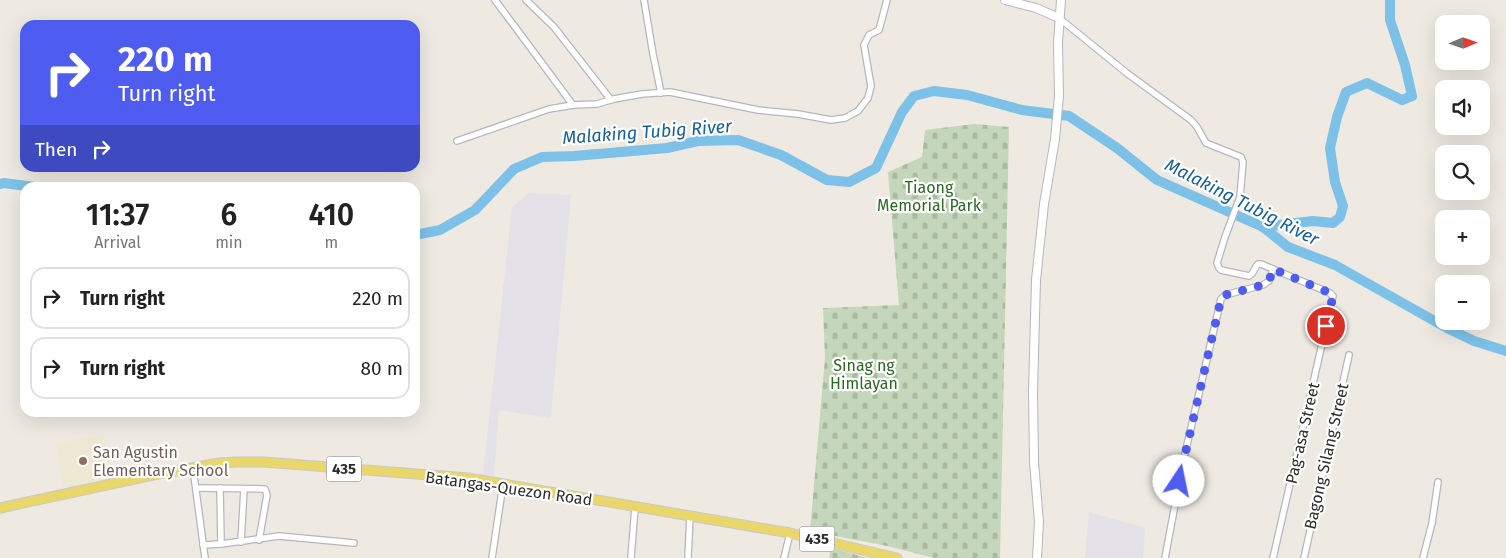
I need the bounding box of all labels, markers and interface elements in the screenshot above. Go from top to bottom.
north arrow [1435,15,1490,70]
map controls [1435,15,1490,330]
text: 220 m [118,38,213,80]
icon: right [35,40,100,105]
text: Turn right [118,80,215,107]
button: sound [1435,80,1490,135]
water label: Malaking Tubig River [561,115,734,149]
icon: right [87,135,115,163]
text: Then [35,138,77,161]
button: search [1435,145,1490,200]
water label: Malaking Tubig River [1161,154,1324,251]
park label: Tiaong Memorial Park [877,178,982,215]
text: 11:37 [86,197,149,233]
text: 6 [221,197,237,233]
text: 410 [309,197,354,233]
button: + [1435,210,1490,265]
text: Arrival [94,233,141,252]
text: min [215,233,243,252]
text: m [325,233,338,252]
button: − [1435,275,1490,330]
icon: right [37,284,65,312]
text: Turn right [80,287,165,310]
text: 220 m [352,287,403,310]
pin [1305,305,1347,347]
icon: arrive [1312,312,1340,340]
icon: right [37,354,65,382]
park label: Sinag ng Himlayan [830,356,898,393]
text: Turn right [80,357,165,380]
text: 80 m [361,357,403,380]
street label: Pag-asa Street [1282,380,1323,486]
street label: Bagong Silang Street [1300,381,1353,531]
place label: San Agustin Elementary School [93,443,229,480]
position arrow [1152,454,1204,506]
marker: San Agustin Elementary School [77,455,89,467]
road number: 435 [326,456,362,482]
street label: Batangas-Quezon Road [424,467,594,510]
road number: 435 [800,526,834,552]

